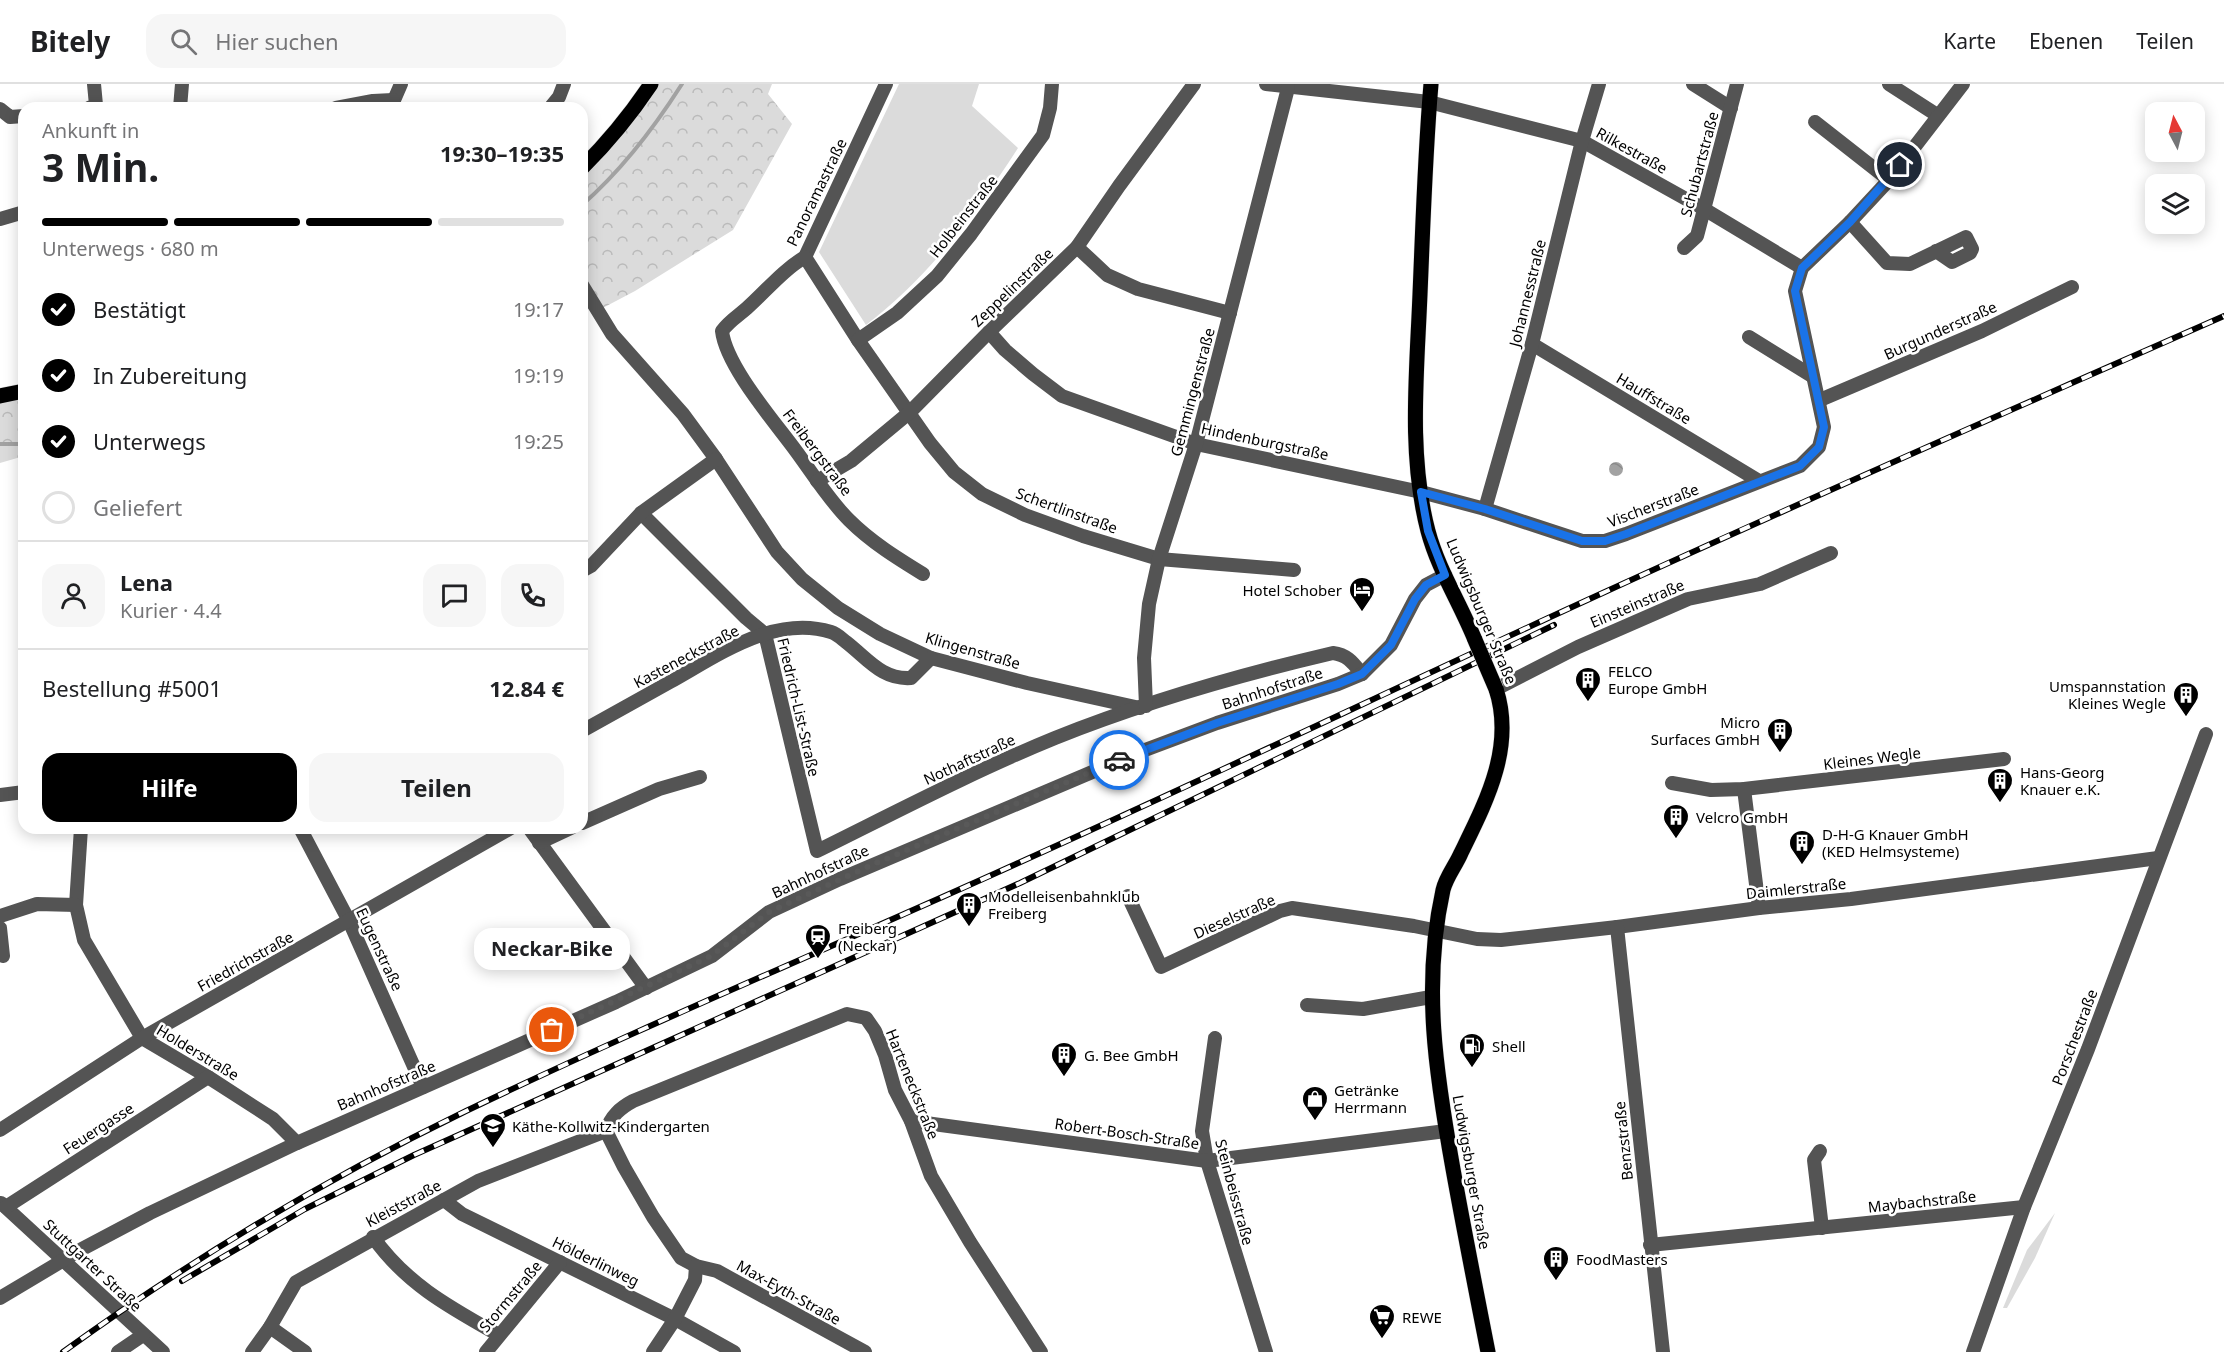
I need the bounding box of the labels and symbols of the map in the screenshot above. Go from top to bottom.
north arrow [2145,102,2205,162]
street label: Schubartstraße [1675,109,1723,219]
street label: Rilkestraße [1593,122,1671,178]
street label: Panoramastraße [781,135,851,249]
pin [1874,139,1925,190]
street label: Holbeinstraße [924,171,1002,261]
street label: Johannesstraße [1504,237,1550,351]
street label: Zeppelinstraße [967,243,1057,331]
street label: Burgunderstraße [1880,296,2000,364]
street label: Gemmingenstraße [1165,325,1219,459]
street label: Hauffstraße [1613,368,1695,428]
street label: Freibergstraße [779,405,857,499]
street label: Hindenburgstraße [1199,418,1331,464]
street label: Vischerstraße [1605,478,1701,532]
street label: Schertlinstraße [1013,482,1121,538]
street label: Ludwigsburger Straße [1442,535,1522,687]
street label: Einsteinstraße [1587,574,1687,632]
hotel icon: Hotel Schober [1347,575,1377,613]
place label: Hotel Schober [1243,580,1342,600]
street label: Kasteneckstraße [630,620,742,692]
street label: Klingenstraße [923,627,1023,673]
street label: Friedrich-List-Straße [773,636,825,778]
place label: FELCO Europe GmbH [1608,661,1707,698]
street label: Bahnhofstraße [1219,662,1325,714]
building icon: FELCO Europe GmbH [1573,665,1603,703]
place label: Umspannstation Kleines Wegle [2049,676,2166,713]
building icon: Umspannstation Kleines Wegle [2171,680,2201,718]
place label: Micro Surfaces GmbH [1651,712,1760,749]
building icon: Micro Surfaces GmbH [1765,716,1795,754]
street label: Nothaftstraße [920,729,1018,789]
courier [1089,730,1149,790]
street label: Kleines Wegle [1822,742,1922,774]
place label: Hans-Georg Knauer e.K. [2020,762,2105,799]
building icon: Hans-Georg Knauer e.K. [1985,766,2015,804]
building icon: Velcro GmbH [1661,802,1691,840]
place label: Velcro GmbH [1696,807,1788,827]
place label: D-H-G Knauer GmbH (KED Helmsysteme) [1822,824,1969,861]
building icon: D-H-G Knauer GmbH (KED Helmsysteme) [1787,828,1817,866]
street label: Bahnhofstraße [768,840,872,902]
street label: Daimlerstraße [1745,873,1847,903]
place label: Modelleisenbahnklub Freiberg [988,886,1140,923]
street label: Dieselstraße [1190,889,1278,943]
building icon: Modelleisenbahnklub Freiberg [954,890,984,928]
street label: Eugenstraße [352,904,408,994]
place label: Freiberg (Neckar) [838,918,897,955]
station icon: Freiberg (Neckar) [803,922,833,960]
street label: Friedrichstraße [193,926,297,996]
callout: Neckar-Bike [474,928,630,970]
street label: Porschestraße [2047,986,2101,1088]
pin [526,1004,577,1055]
street label: Holderstraße [153,1020,243,1084]
street label: Harteneckstraße [882,1026,944,1142]
fuel station icon: Shell [1457,1031,1487,1069]
place label: Shell [1492,1036,1526,1056]
building icon: G. Bee GmbH [1049,1040,1079,1078]
place label: G. Bee GmbH [1084,1045,1179,1065]
street label: Bahnhofstraße [334,1055,438,1115]
place label: Getränke Herrmann [1334,1080,1407,1117]
shop icon: Getränke Herrmann [1300,1084,1330,1122]
street label: Ludwigsburger Straße [1449,1093,1495,1251]
street label: Feuergasse [59,1098,137,1158]
street label: Benzstraße [1609,1100,1637,1182]
school or university icon: Käthe-Kollwitz-Kindergarten [478,1111,508,1149]
street label: Robert-Bosch-Straße [1053,1113,1201,1153]
place label: Käthe-Kollwitz-Kindergarten [512,1116,710,1136]
street label: Steinbeisstraße [1211,1137,1259,1247]
street label: Kleiststraße [362,1175,444,1231]
street label: Maybachstraße [1867,1185,1977,1217]
street label: Stuttgarter Straße [40,1214,146,1316]
street label: Hölderlinweg [549,1231,643,1291]
building icon: FoodMasters [1541,1244,1571,1282]
place label: FoodMasters [1576,1249,1668,1269]
street label: Max-Eyth-Straße [733,1255,845,1329]
street label: Stormstraße [474,1256,546,1336]
supermarket icon: REWE [1367,1302,1397,1340]
place label: REWE [1402,1307,1442,1327]

